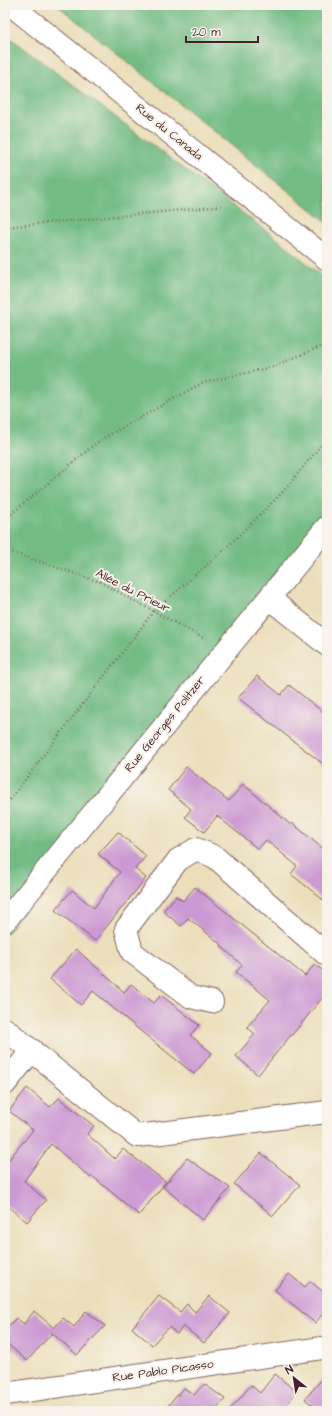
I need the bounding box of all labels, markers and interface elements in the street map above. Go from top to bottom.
scale bar [186,18,258,44]
text: 20 m [192,24,221,41]
street label: Rue du Canada [132,100,206,164]
street label: Allée du Prieur [93,565,174,617]
street label: Rue Georges Politzer [121,672,210,776]
street label: Rue Pablo Picasso [111,1355,215,1387]
north arrow [274,1358,314,1398]
text: N [283,1362,296,1378]

